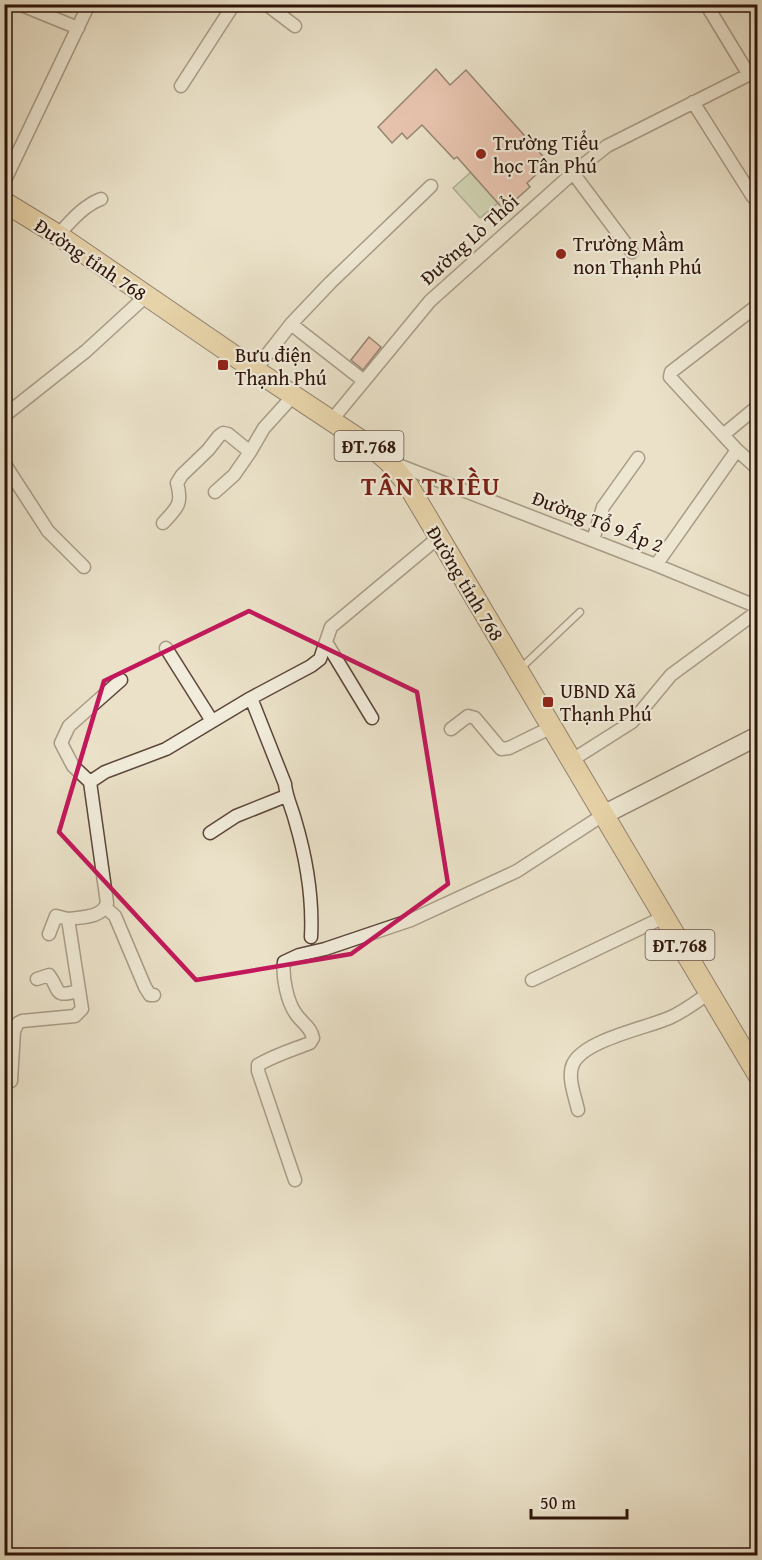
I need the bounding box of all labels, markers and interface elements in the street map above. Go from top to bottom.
place label: Trường Tiểu học Tân Phú [493,128,599,180]
marker: Trường Tiểu học Tân Phú [474,147,488,161]
street label: Đường Lò Thổi [413,186,525,291]
street label: Đường tỉnh 768 [29,211,153,307]
place label: Trường Mầm non Thạnh Phú [573,229,702,281]
marker: Trường Mầm non Thạnh Phú [554,247,568,261]
place label: Bưu điện Thạnh Phú [235,340,327,392]
marker: Bưu điện Thạnh Phú [216,358,230,372]
road number: ĐT.768 [334,431,404,461]
district label: TÂN TRIỀU [361,466,501,505]
street label: Đường Tổ 9 Ấp 2 [528,482,668,559]
street label: Đường tỉnh 768 [420,520,512,646]
place label: UBND Xã Thạnh Phú [560,676,652,728]
marker: UBND Xã Thạnh Phú [541,695,555,709]
road number: ĐT.768 [646,930,714,960]
scale bar [531,1482,627,1520]
text: 50 m [540,1489,576,1516]

